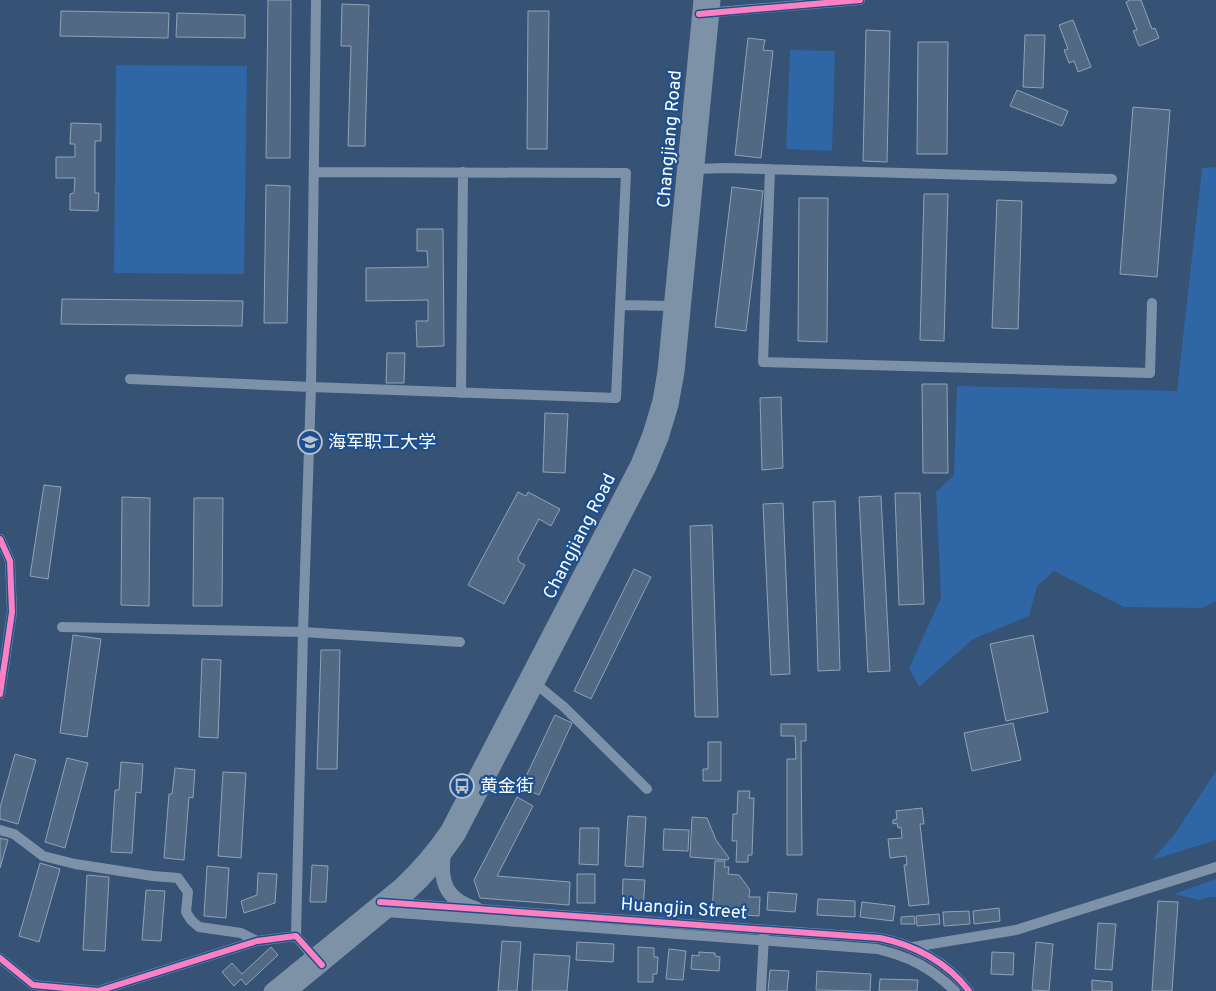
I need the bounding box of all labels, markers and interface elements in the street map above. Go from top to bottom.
street label: Changjiang Road [653,69,688,209]
school or university icon: 海军职工大学 [297,429,323,455]
place label: 海军职工大学 [328,432,436,455]
street label: Changjiang Road [539,470,622,603]
bus stop icon: 黄金街 [449,773,475,799]
place label: 黄金街 [480,776,534,799]
street label: Huangjin Street [620,894,748,925]

